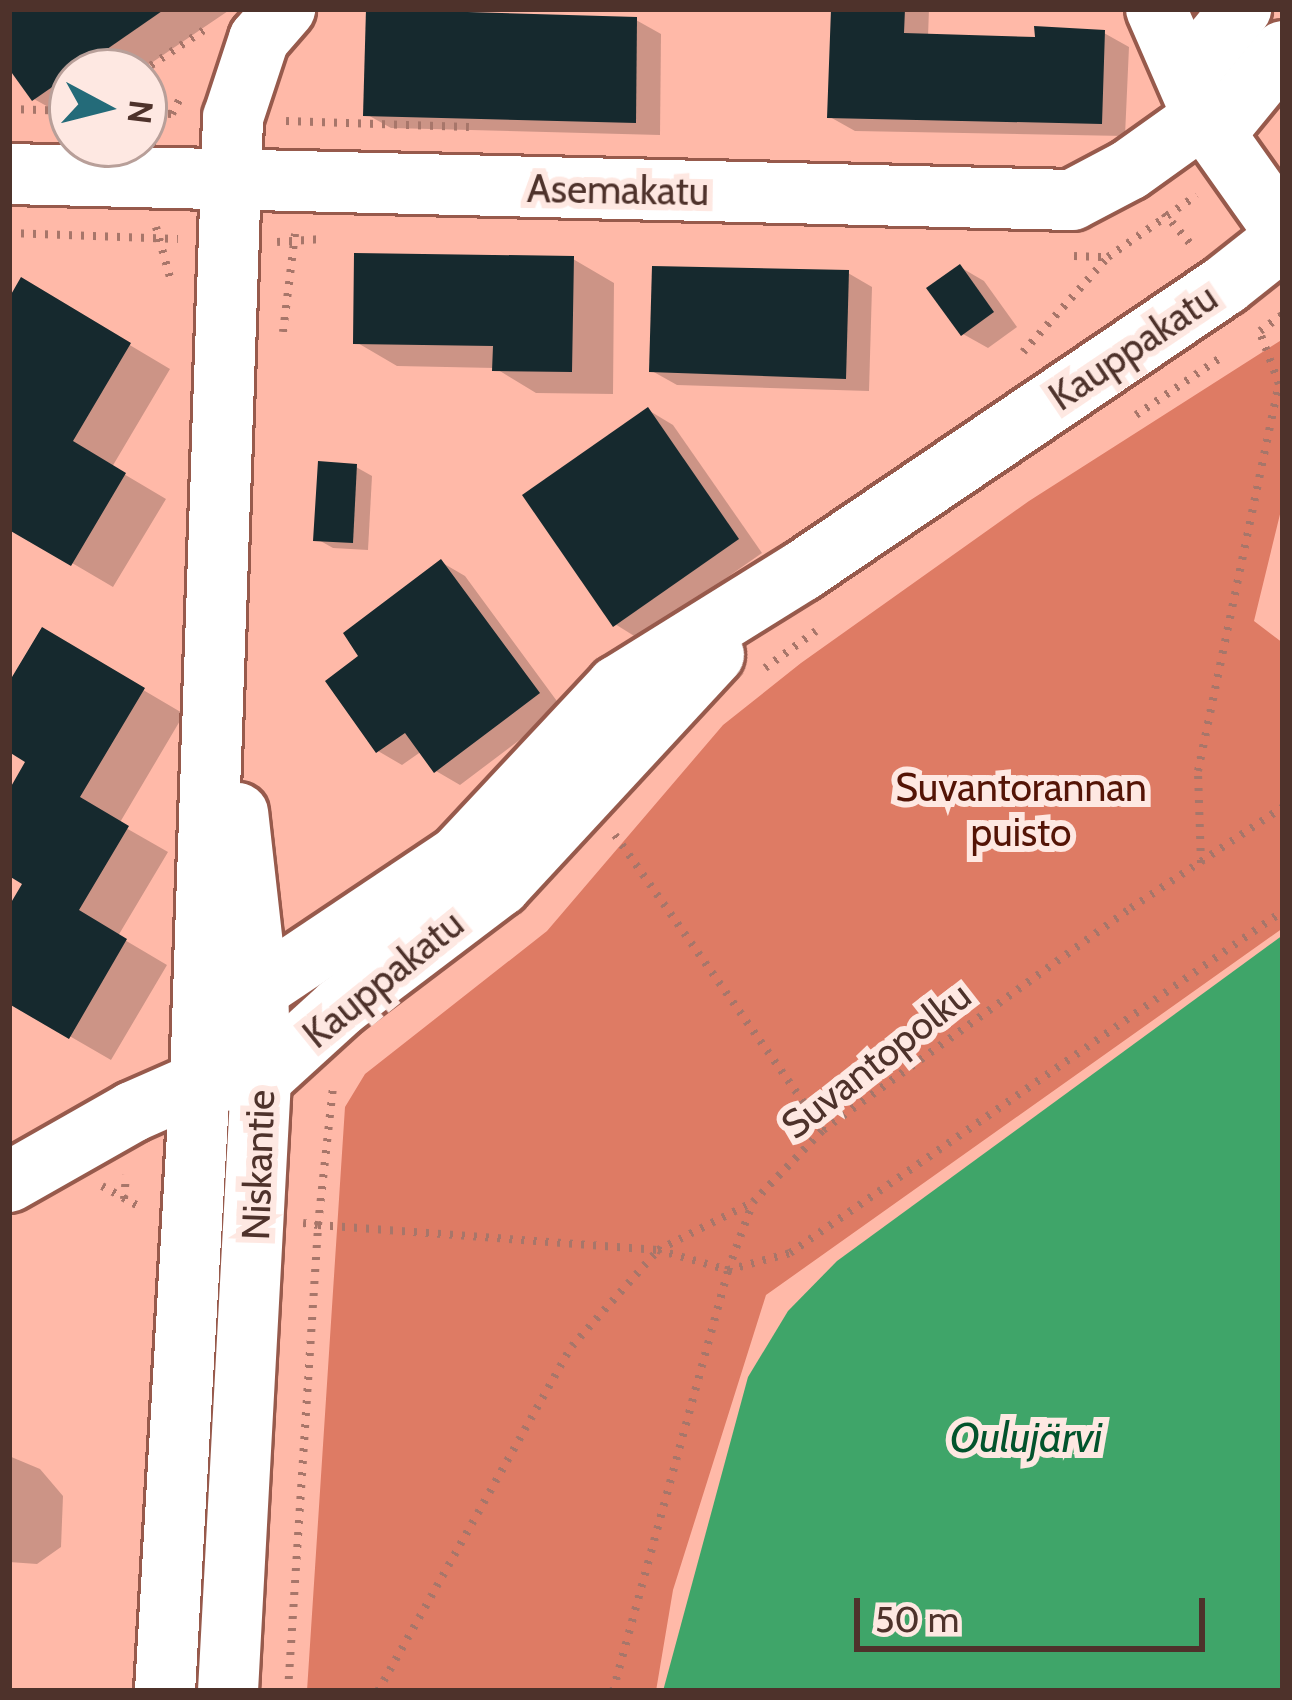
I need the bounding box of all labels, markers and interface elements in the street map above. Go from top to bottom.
north arrow [48,48,168,168]
text: N [119,98,162,126]
street label: Asemakatu [526,165,710,215]
street label: Kauppakatu [1040,274,1226,420]
park label: Suvantorannan puisto [895,765,1147,856]
street label: Kauppakatu [293,900,473,1058]
street label: Suvantopolku [772,972,980,1148]
street label: Niskantie [232,1089,284,1241]
water label: Oulujärvi [950,1412,1102,1462]
scale bar [860,1574,1211,1648]
text: 50 m [875,1597,959,1641]

